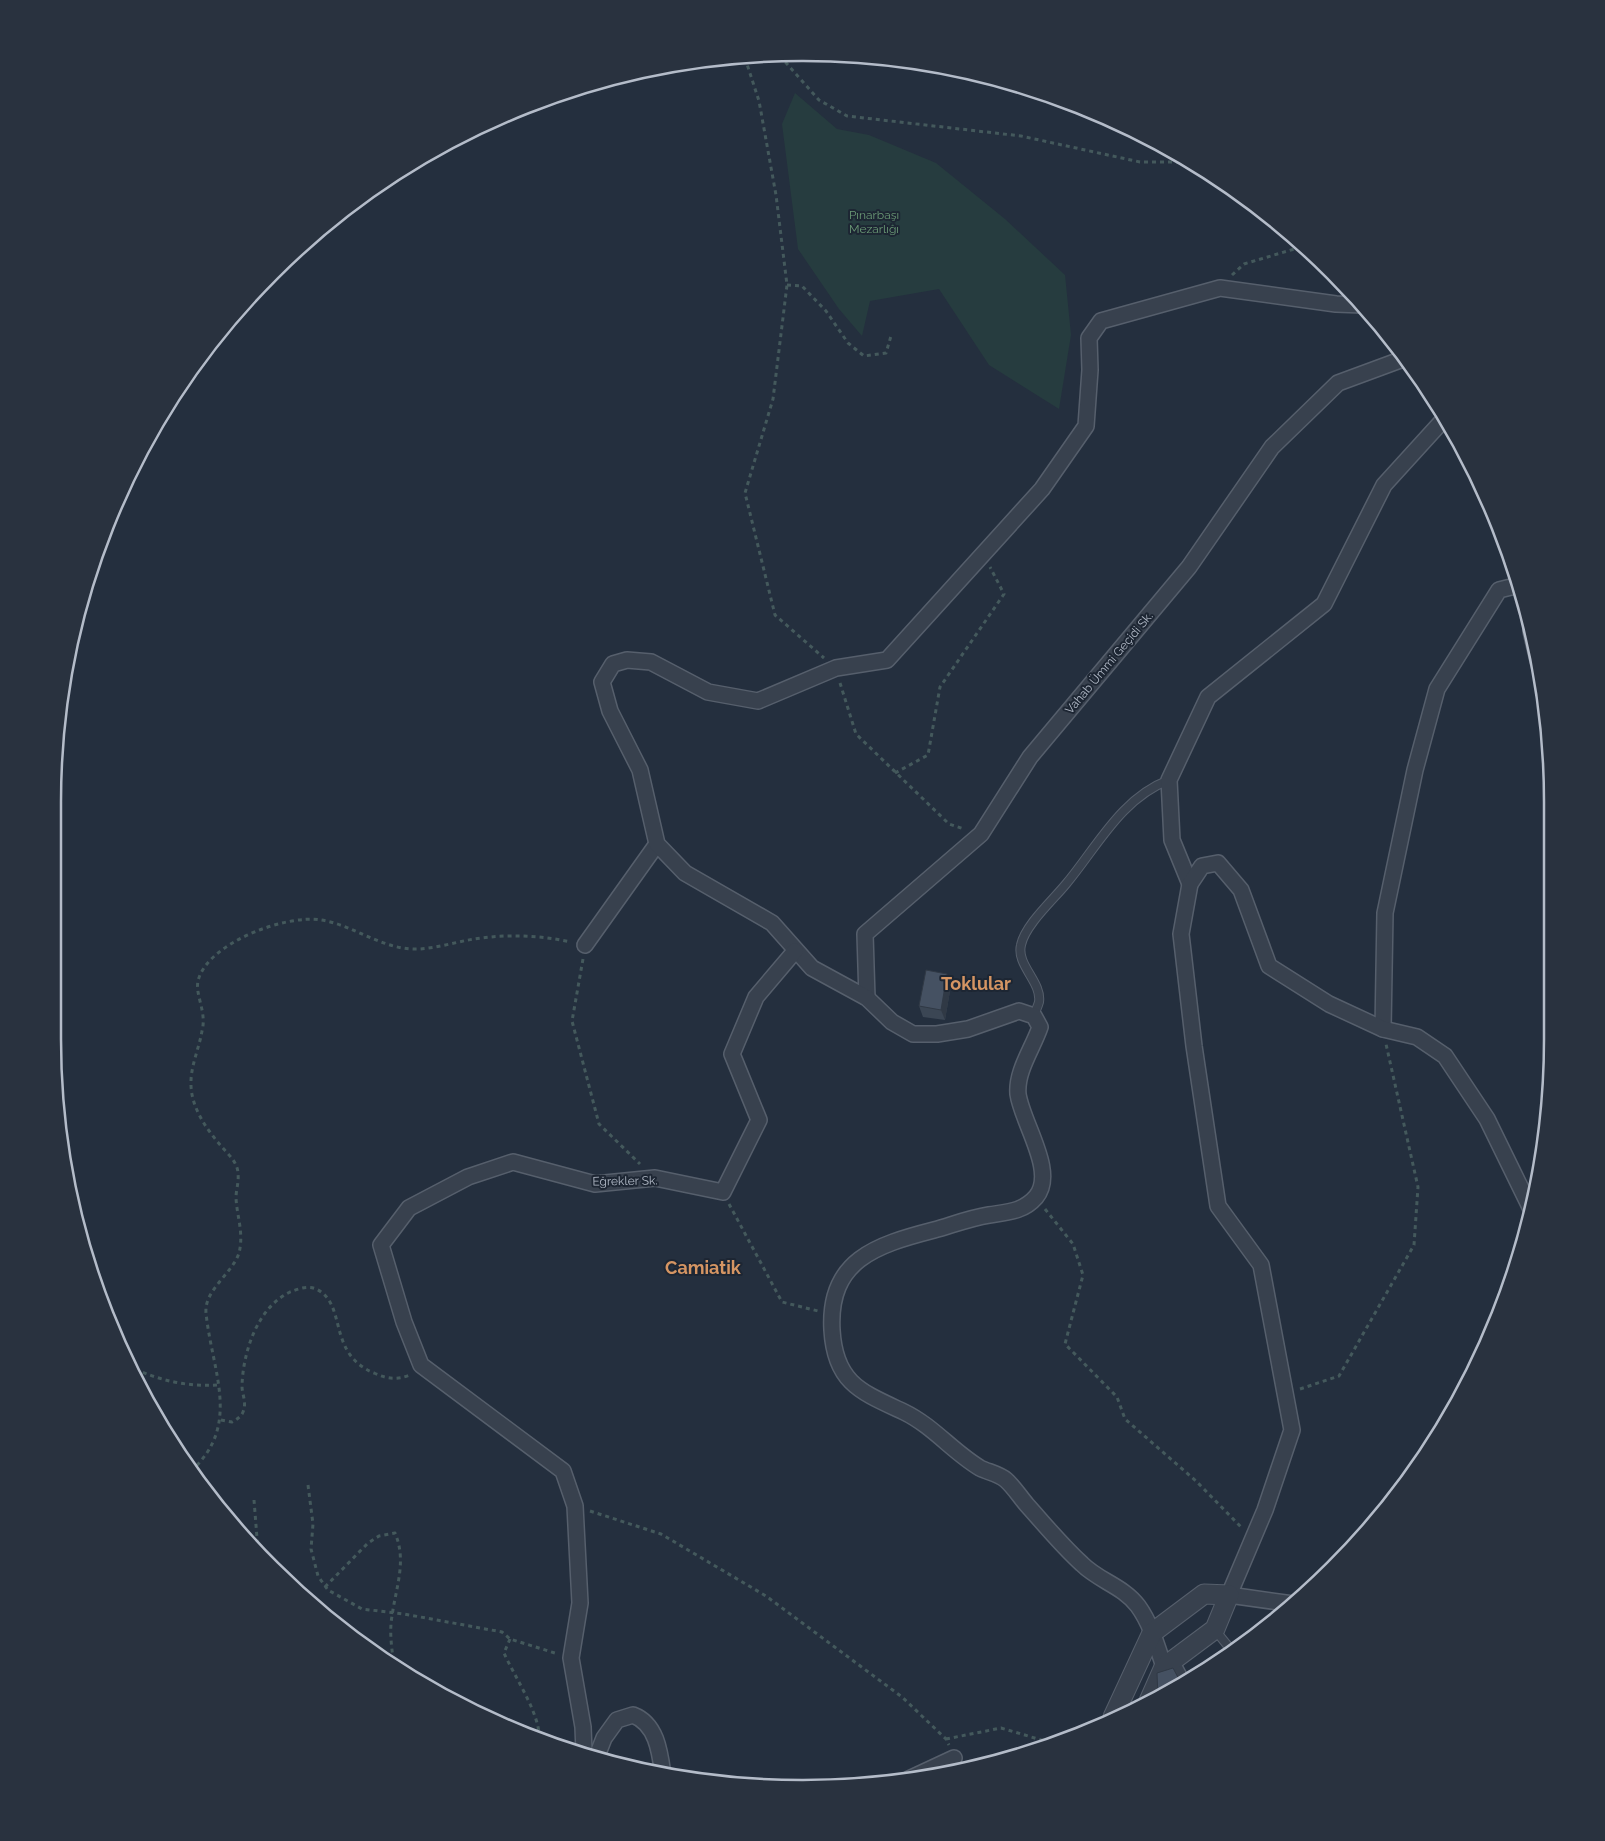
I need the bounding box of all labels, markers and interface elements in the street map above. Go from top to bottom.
park label: Pınarbaşı Mezarlığı [849,208,899,236]
street label: Vahab Ümmi Geçidi Sk. [1062,609,1156,717]
district label: Toklular [941,973,1011,994]
street label: Eğrekler Sk. [592,1173,658,1189]
district label: Camiatik [665,1257,742,1278]

